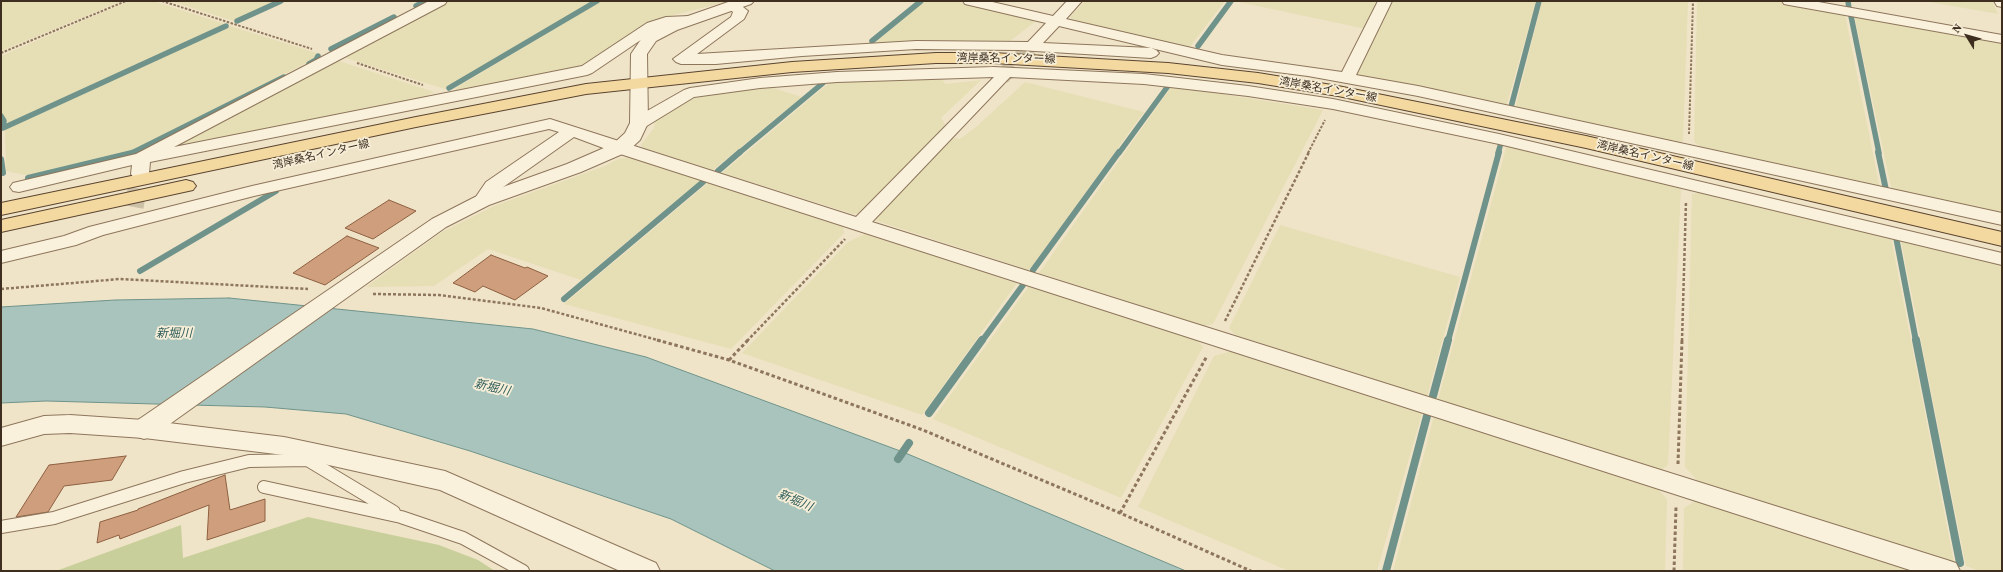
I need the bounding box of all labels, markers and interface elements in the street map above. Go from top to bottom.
north arrow [1947,16,1987,56]
text: N [1949,21,1965,36]
street label: 湾岸桑名インター線 [956,52,1056,66]
street label: 湾岸桑名インター線 [1278,75,1378,105]
street label: 湾岸桑名インター線 [271,137,371,173]
street label: 湾岸桑名インター線 [1595,138,1695,174]
water label: 新堀川 [156,327,192,341]
water label: 新堀川 [473,377,511,399]
water label: 新堀川 [776,487,814,515]

